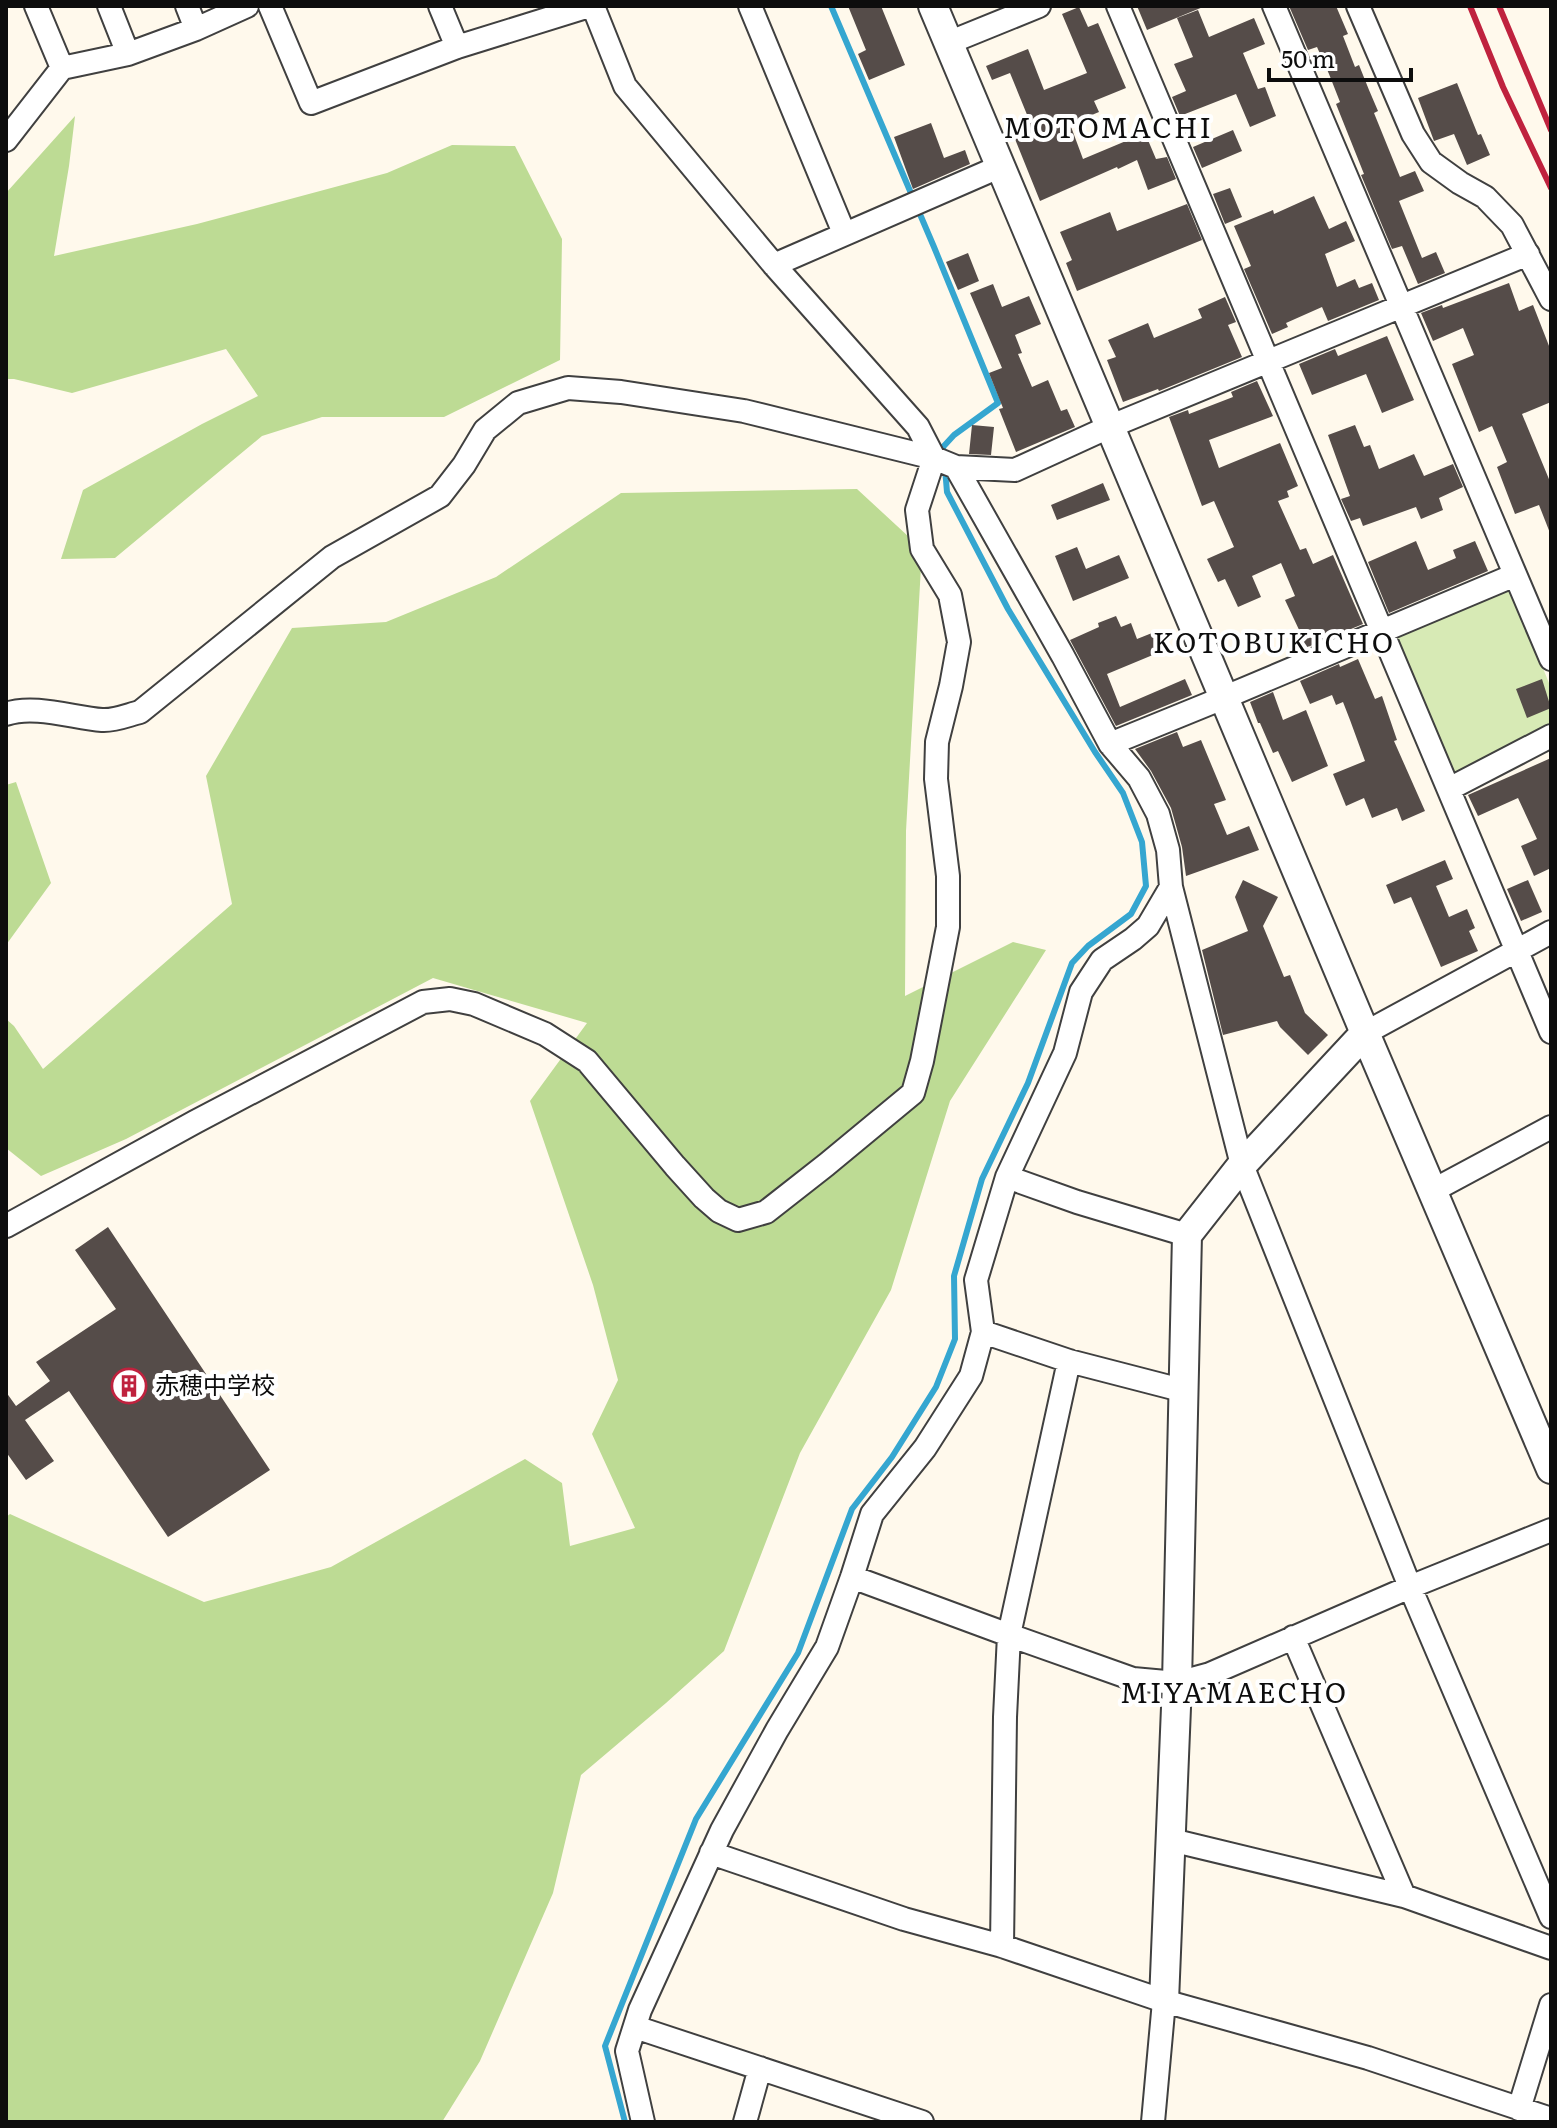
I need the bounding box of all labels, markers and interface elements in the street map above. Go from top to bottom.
scale bar [1269,32,1411,82]
text: 50 m [1281,40,1335,75]
district label: MOTOMACHI [1003,105,1213,147]
district label: KOTOBUKICHO [1153,620,1395,662]
place label: 赤穂中学校 [155,1366,275,1401]
building icon: 赤穂中学校 [110,1367,148,1405]
district label: MIYAMAECHO [1120,1670,1348,1712]

